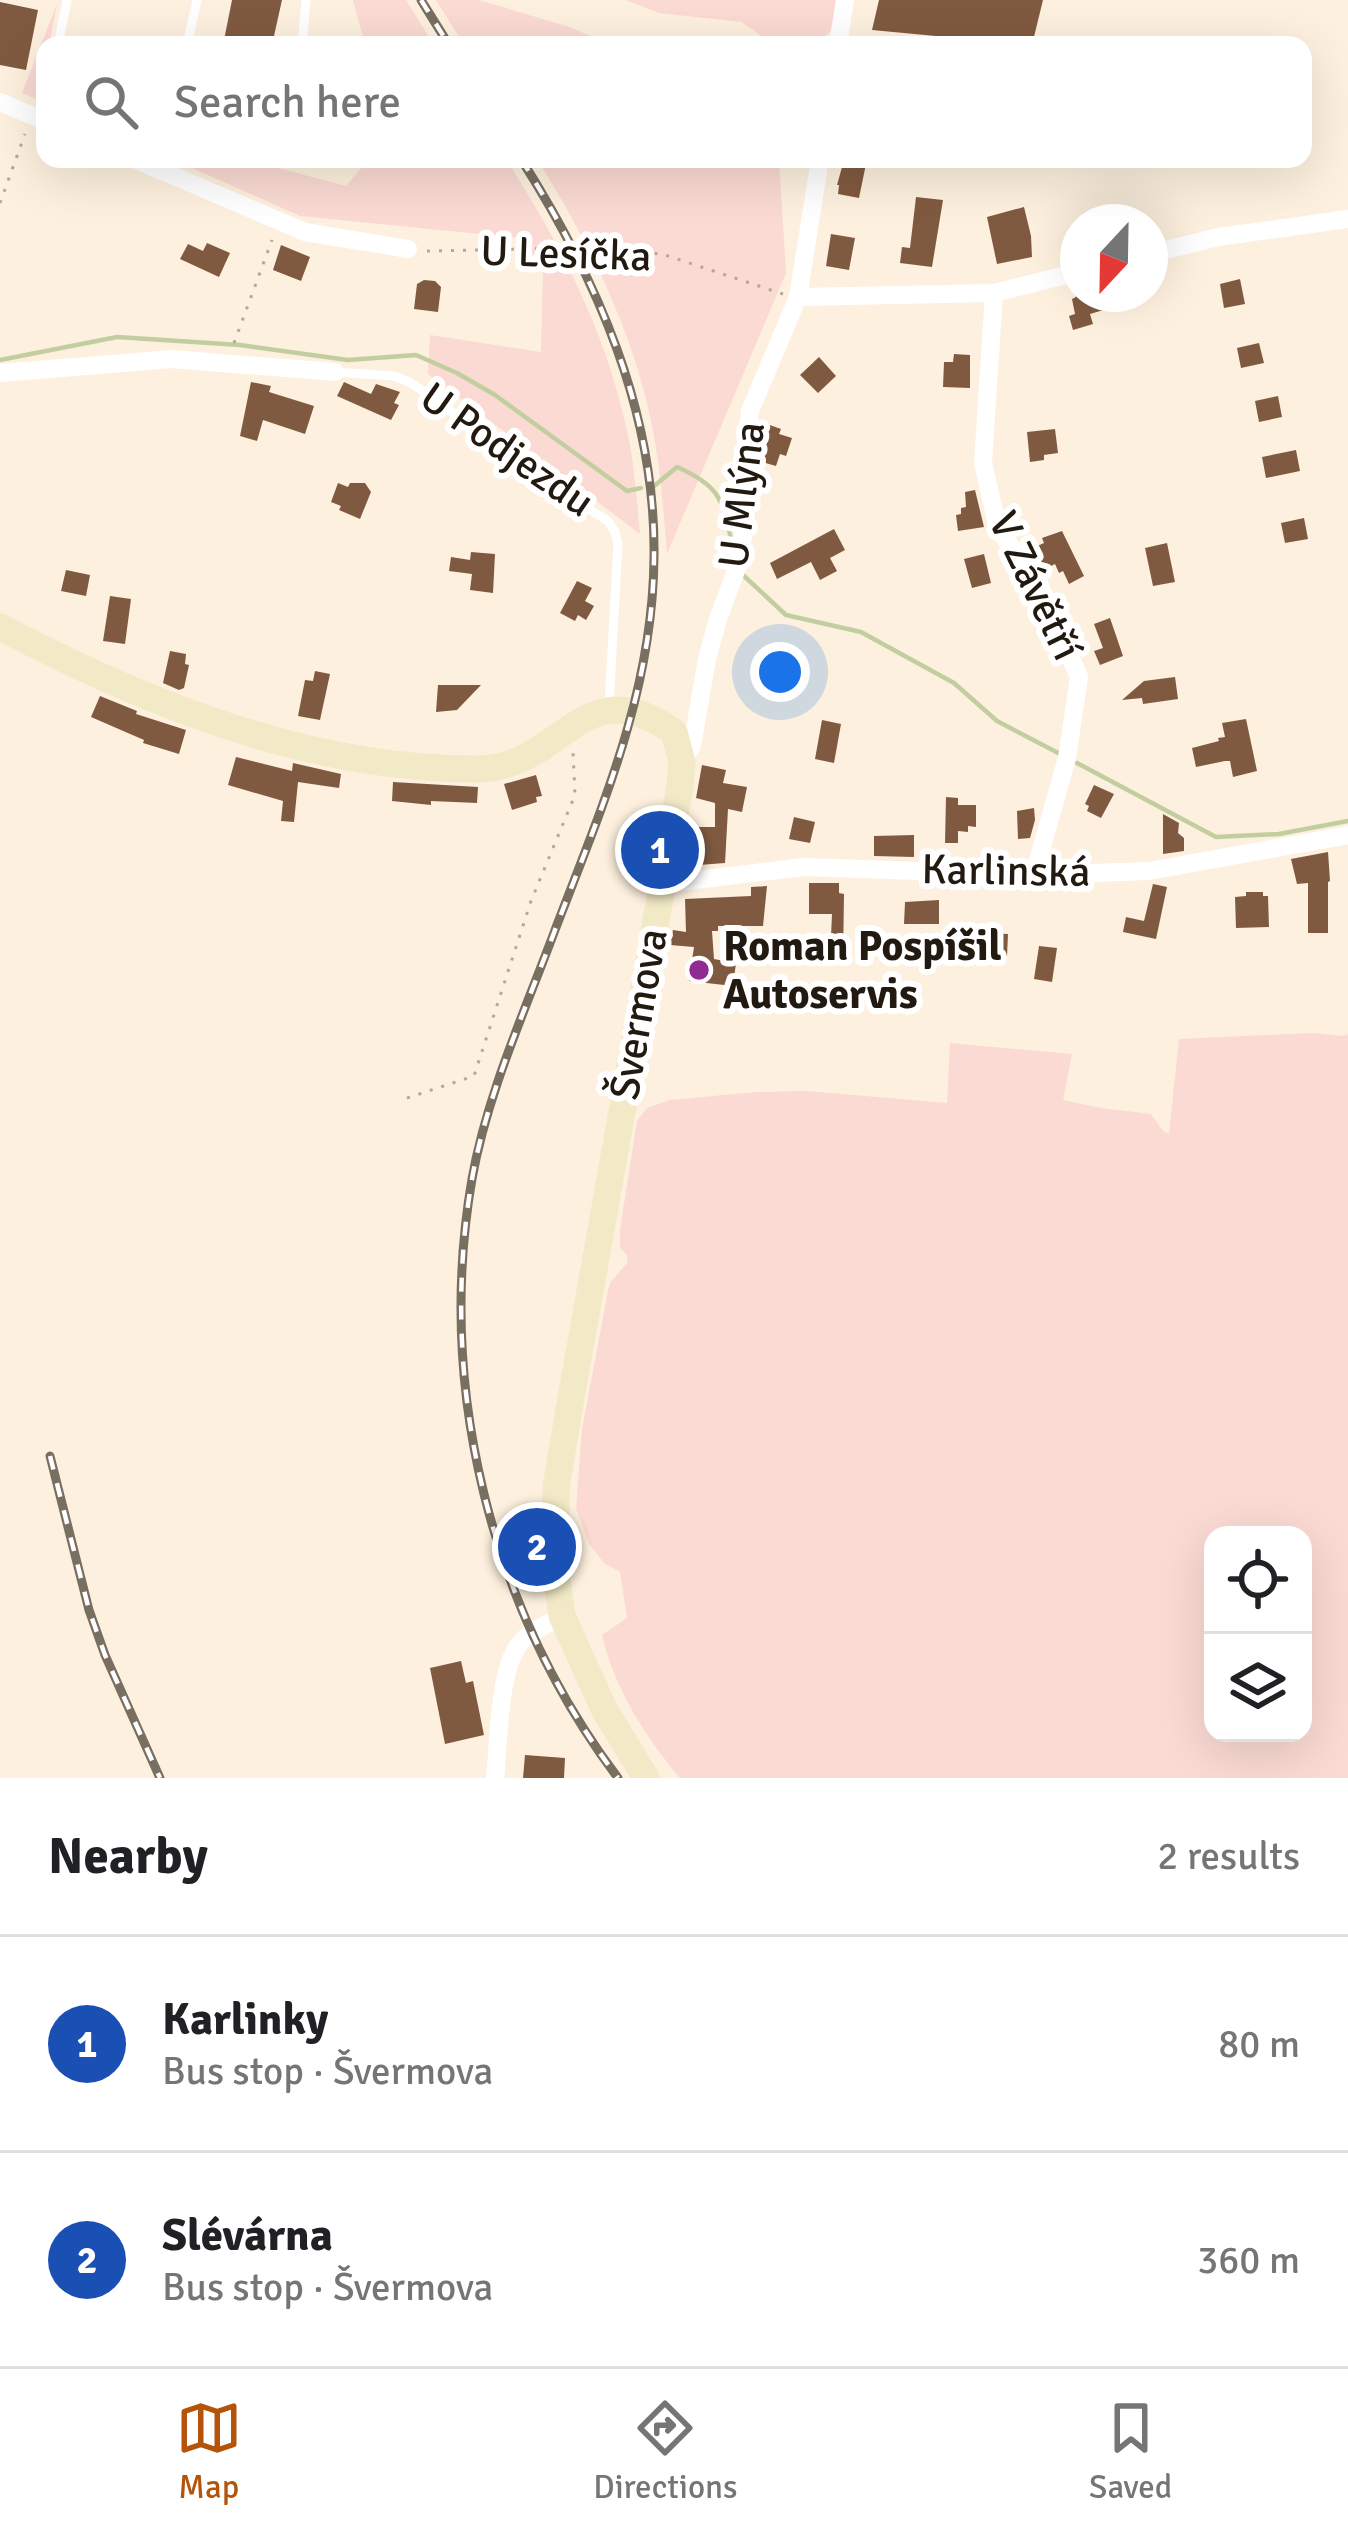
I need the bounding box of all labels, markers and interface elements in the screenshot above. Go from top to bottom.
search box [36,36,1312,168]
icon: search [78,69,144,135]
text: Search here [174,75,401,130]
north arrow [1060,204,1168,312]
street label: U Lesíčka [480,226,652,282]
street label: U Podjezdu [410,372,604,528]
street label: U Mlýna [708,419,776,571]
street label: V Závětří [977,503,1093,669]
your location [750,642,810,702]
pin: 1 [621,805,699,895]
street label: Karlinská [921,844,1091,898]
place label: Roman Pospíšil Autoservis [723,921,1002,1020]
street label: Švermova [599,924,679,1104]
marker: Roman Pospíšil Autoservis [686,957,712,983]
pin: 2 [498,1502,576,1592]
map controls [1204,1526,1312,1742]
button: locate [1204,1526,1312,1634]
button: layers [1204,1634,1312,1742]
text: Nearby [48,1825,208,1888]
text: 2 results [1157,1832,1300,1880]
text: Karlinky [162,1992,328,2047]
text: 1 [76,2020,98,2068]
text: 80 m [1218,2020,1300,2068]
text: Bus stop · Švermova [162,2047,493,2095]
text: Slévárna [162,2208,333,2263]
text: 2 [76,2236,98,2284]
text: 360 m [1197,2236,1300,2284]
text: Bus stop · Švermova [162,2263,493,2311]
tab: Map [176,2395,242,2508]
tab: Directions [593,2395,738,2508]
tab: Saved [1089,2395,1172,2508]

